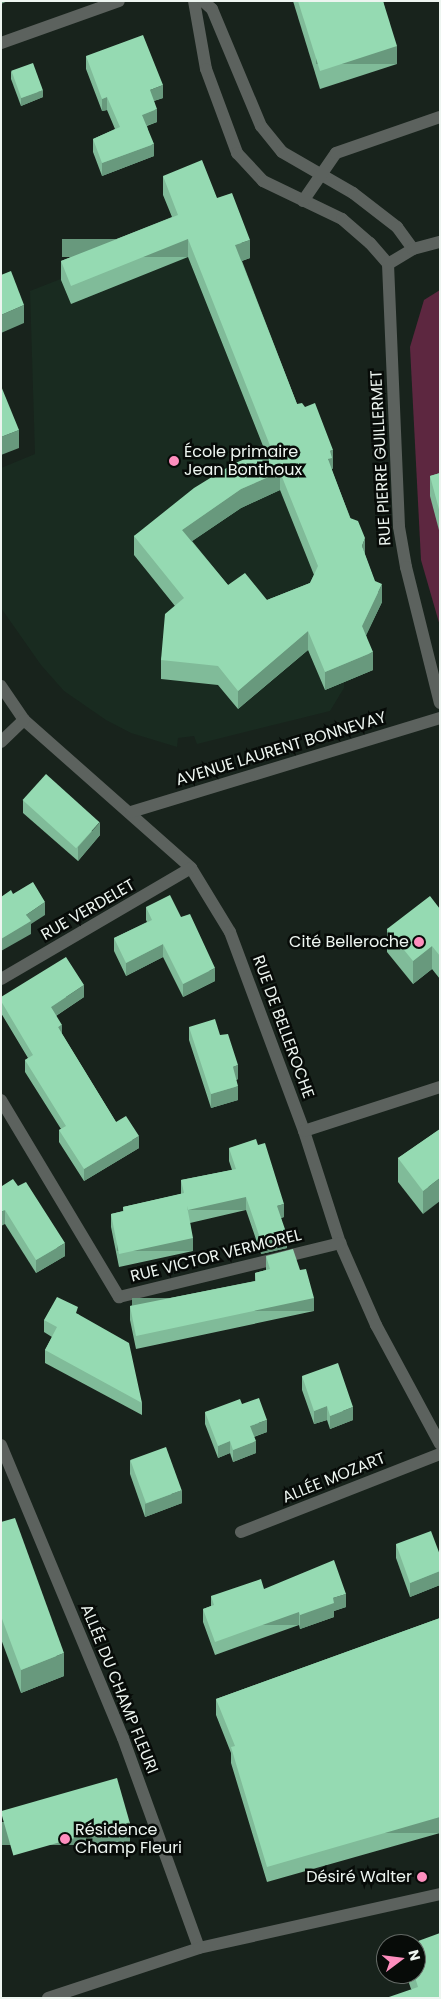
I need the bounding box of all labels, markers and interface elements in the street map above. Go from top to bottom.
street label: RUE PIERRE GUILLERMET [367,370,395,546]
place label: École primaire Jean Bonthoux [184,442,302,480]
marker: École primaire Jean Bonthoux [168,455,180,467]
street label: AVENUE LAURENT BONNEVAY [173,708,389,790]
street label: RUE VERDELET [38,875,138,945]
place label: Cité Belleroche [289,932,409,952]
marker: Cité Belleroche [413,936,425,948]
street label: RUE DE BELLEROCHE [248,953,318,1101]
street label: RUE VICTOR VERMOREL [129,1225,303,1287]
street label: ALLÉE MOZART [280,1449,388,1507]
street label: ALLÉE DU CHAMP FLEURI [76,1602,162,1776]
place label: Résidence Champ Fleuri [75,1820,182,1858]
marker: Résidence Champ Fleuri [59,1833,71,1845]
place label: Désiré Walter [306,1867,412,1887]
marker: Désiré Walter [416,1871,428,1883]
north arrow [376,1934,426,1984]
text: N [404,1948,426,1963]

